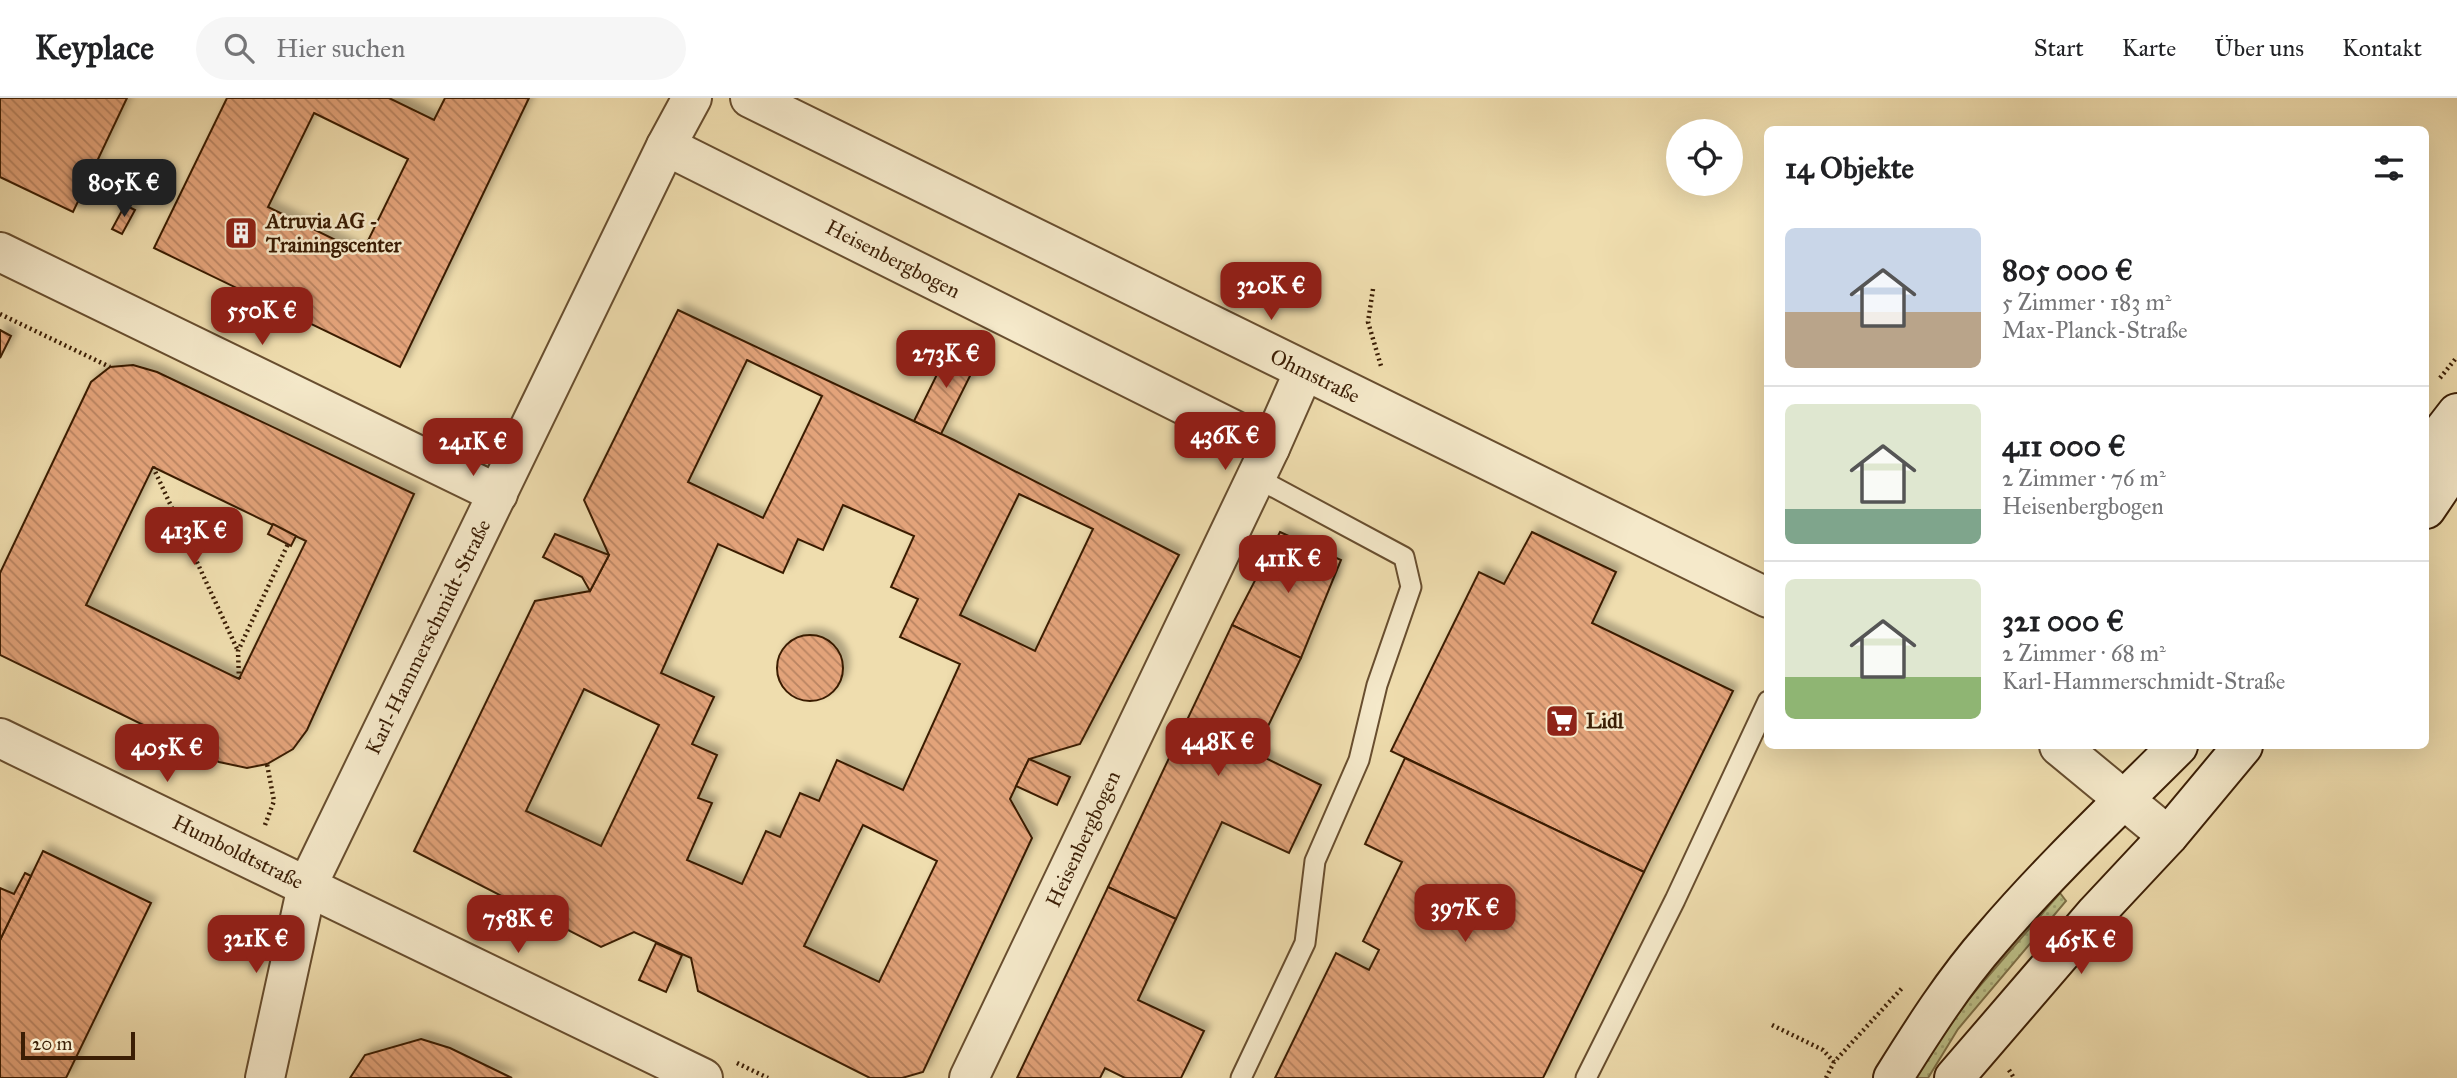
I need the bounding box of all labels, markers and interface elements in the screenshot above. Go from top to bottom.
search box [196,17,686,80]
text: Keyplace [35,28,154,68]
icon: search [220,29,258,67]
text: Hier suchen [276,32,405,64]
text: Start [2034,33,2084,63]
text: Karte [2122,33,2176,63]
text: Über uns [2214,33,2304,63]
text: Kontakt [2342,33,2422,63]
map controls [1666,119,1743,196]
button: locate [1666,119,1743,196]
icon: filters [2370,149,2408,187]
text: 14 Objekte [1785,150,1914,186]
pin: 805K € [67,159,181,219]
text: 805K € [88,168,160,196]
place label: Atruvia AG - Trainingscenter [264,208,402,258]
building icon: Atruvia AG - Trainingscenter [222,214,260,252]
street label: Heisenbergbogen [821,214,965,304]
text: 805 000 € [2002,252,2133,288]
icon: home [1841,256,1925,340]
pin: 320K € [1214,262,1328,322]
text: 320K € [1236,271,1306,299]
pin: 550K € [205,288,319,347]
text: 5 Zimmer · 183 m² [2002,288,2172,316]
text: 550K € [227,296,297,324]
text: Max-Planck-Straße [2002,316,2188,344]
pin: 273K € [889,330,1003,390]
text: 273K € [912,339,980,367]
street label: Ohmstraße [1266,343,1364,409]
pin: 436K € [1168,412,1282,472]
pin: 241K € [416,418,530,478]
text: 436K € [1190,421,1260,449]
text: 241K € [439,427,507,455]
text: 411 000 € [2002,428,2126,464]
icon: home [1841,432,1925,516]
text: 2 Zimmer · 76 m² [2002,464,2166,492]
text: Heisenbergbogen [2002,492,2164,520]
pin: 413K € [137,508,251,567]
street label: Karl-Hammerschmidt-Straße [360,515,496,759]
text: 413K € [161,516,227,544]
pin: 411K € [1231,536,1345,595]
text: 411K € [1255,544,1321,572]
text: 321 000 € [2002,603,2124,639]
icon: home [1841,607,1925,691]
text: 2 Zimmer · 68 m² [2002,639,2166,667]
text: Karl-Hammerschmidt-Straße [2002,667,2285,695]
supermarket icon: Lidl [1543,702,1581,740]
place label: Lidl [1586,708,1625,734]
pin: 448K € [1161,718,1275,778]
pin: 405K € [110,724,224,784]
text: 448K € [1181,727,1255,755]
text: 405K € [131,733,203,761]
street label: Heisenbergbogen [1040,767,1126,911]
street label: Humboldtstraße [168,809,308,895]
pin: 397K € [1408,884,1522,944]
text: 397K € [1430,893,1500,921]
pin: 758K € [461,896,575,955]
text: 758K € [483,904,553,932]
pin: 321K € [199,916,313,975]
pin: 465K € [2024,916,2138,976]
text: 321K € [224,924,288,952]
text: 465K € [2046,925,2116,953]
scale bar [21,1029,135,1061]
text: 20 m [32,1032,73,1055]

